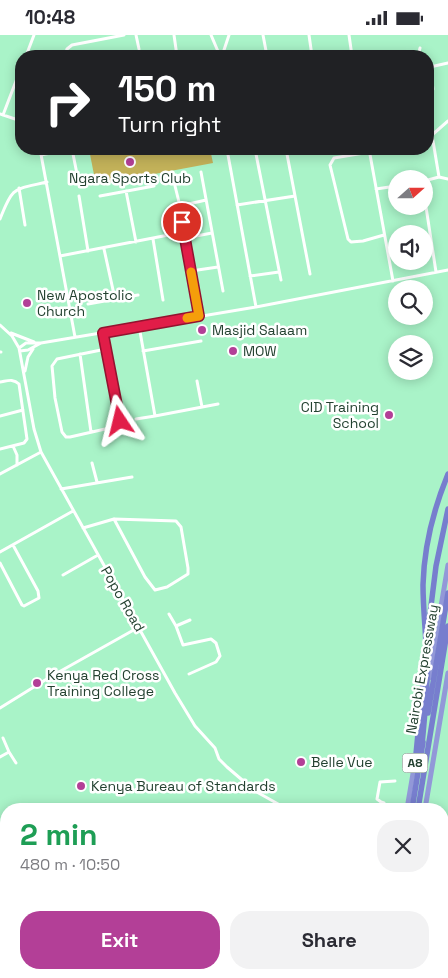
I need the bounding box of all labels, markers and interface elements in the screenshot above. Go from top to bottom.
text: 10:48 [25,5,75,30]
text: 150 m [118,67,216,111]
icon: right [35,70,100,135]
text: Turn right [118,110,221,138]
marker: Ngara Sports Club [124,156,136,168]
place label: Ngara Sports Club [69,169,191,187]
north arrow [388,170,432,215]
map controls [388,170,433,380]
pin [161,201,203,243]
icon: arrive [168,208,196,236]
button: sound [388,225,433,270]
button: search [388,280,433,325]
place label: New Apostolic Church [37,286,133,320]
marker: New Apostolic Church [21,297,33,309]
place label: Masjid Salaam [212,321,307,339]
marker: Masjid Salaam [196,324,208,336]
button: layers [388,335,433,380]
place label: MOW [243,342,277,360]
marker: MOW [227,345,239,357]
position arrow [93,394,145,446]
place label: CID Training School [301,398,379,432]
marker: CID Training School [383,409,395,421]
street label: Popo Road [97,563,149,635]
street label: Nairobi Expressway [402,603,442,735]
place label: Kenya Red Cross Training College [47,666,159,700]
marker: Kenya Red Cross Training College [31,677,43,689]
place label: Belle Vue [311,753,373,771]
road number: A8 [402,753,428,773]
marker: Belle Vue [295,756,307,768]
place label: Kenya Bureau of Standards [91,777,276,795]
marker: Kenya Bureau of Standards [75,780,87,792]
text: 2 min [20,815,98,854]
button: close [377,820,429,872]
text: 480 m · 10:50 [20,854,120,875]
button: Exit [20,911,220,969]
button: Share [230,911,429,969]

